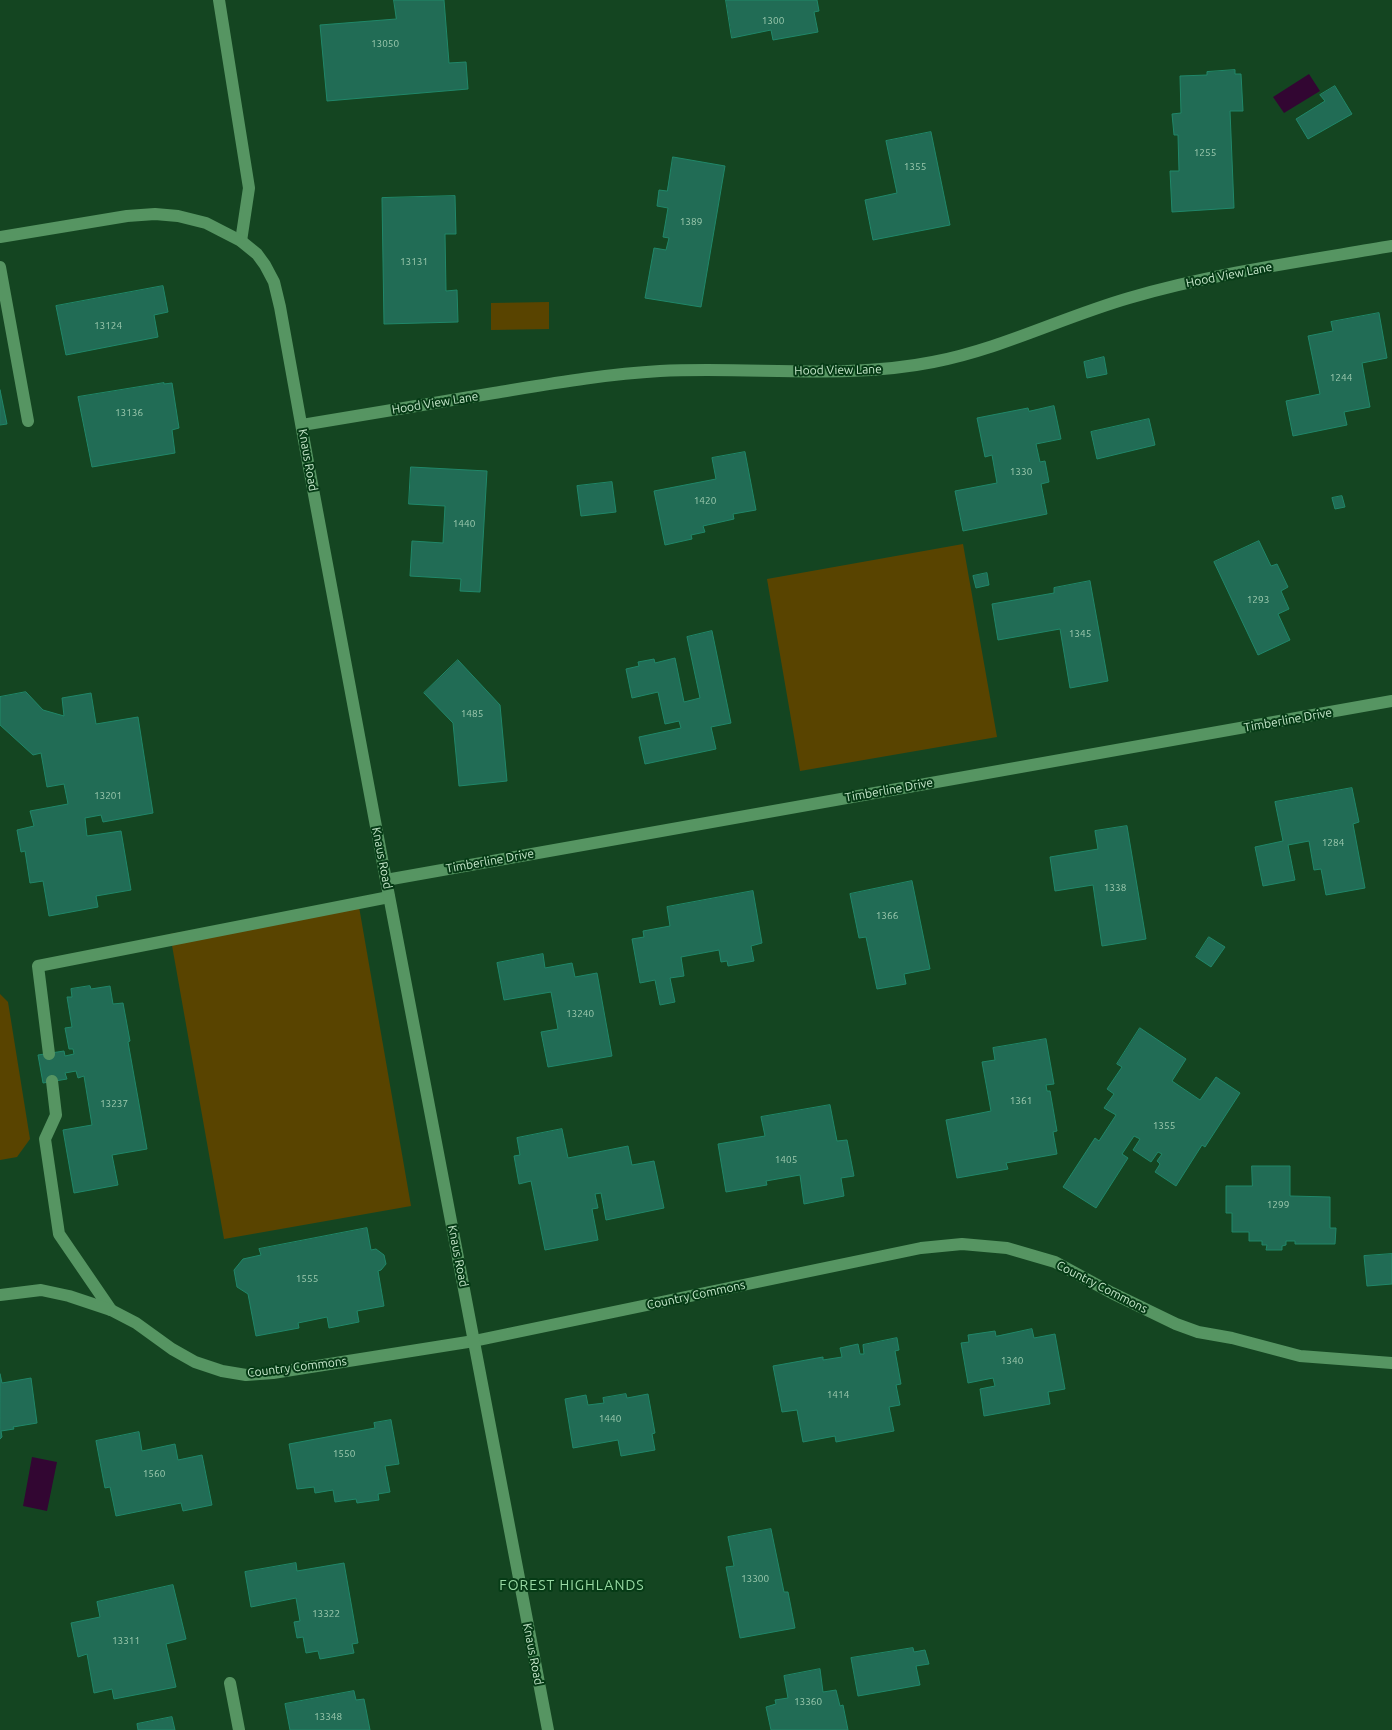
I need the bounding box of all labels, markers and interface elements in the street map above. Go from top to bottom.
house number: 1300 [762,15,784,27]
house number: 13050 [371,38,399,50]
house number: 1255 [1194,147,1216,159]
house number: 1355 [904,161,926,173]
house number: 1389 [680,216,702,228]
house number: 13131 [400,256,428,268]
street label: Hood View Lane [1185,260,1273,290]
house number: 13124 [94,320,122,332]
street label: Hood View Lane [794,362,882,378]
house number: 1244 [1330,372,1352,384]
street label: Hood View Lane [391,389,479,417]
house number: 13136 [115,407,143,419]
street label: Knaus Road [295,428,321,492]
house number: 1330 [1010,466,1032,478]
house number: 1420 [694,495,716,507]
house number: 1440 [453,518,475,530]
house number: 1293 [1247,594,1269,606]
house number: 1345 [1069,628,1091,640]
street label: Timberline Drive [1243,705,1333,735]
house number: 1485 [461,708,483,720]
street label: Timberline Drive [844,775,934,805]
house number: 13201 [94,790,122,802]
street label: Knaus Road [369,826,395,890]
house number: 1284 [1322,837,1344,849]
street label: Timberline Drive [445,846,535,876]
house number: 1338 [1104,882,1126,894]
house number: 1366 [876,910,898,922]
house number: 13240 [566,1008,594,1020]
house number: 1361 [1010,1095,1032,1107]
house number: 13237 [100,1098,128,1110]
house number: 1355 [1153,1120,1175,1132]
house number: 1405 [775,1154,797,1166]
house number: 1299 [1267,1199,1289,1211]
street label: Knaus Road [445,1224,471,1288]
street label: Country Commons [1054,1258,1150,1316]
house number: 1555 [296,1273,318,1285]
street label: Country Commons [645,1278,747,1312]
street label: Country Commons [246,1354,348,1380]
house number: 1340 [1001,1355,1023,1367]
house number: 1414 [827,1389,849,1401]
house number: 1440 [599,1413,621,1425]
house number: 1550 [333,1448,355,1460]
house number: 1560 [143,1468,165,1480]
house number: 13300 [741,1573,769,1585]
district label: FOREST HIGHLANDS [497,1577,647,1593]
house number: 13322 [312,1608,340,1620]
street label: Knaus Road [520,1622,546,1686]
house number: 13311 [112,1635,140,1647]
house number: 13360 [794,1696,822,1708]
house number: 13348 [314,1711,342,1723]

